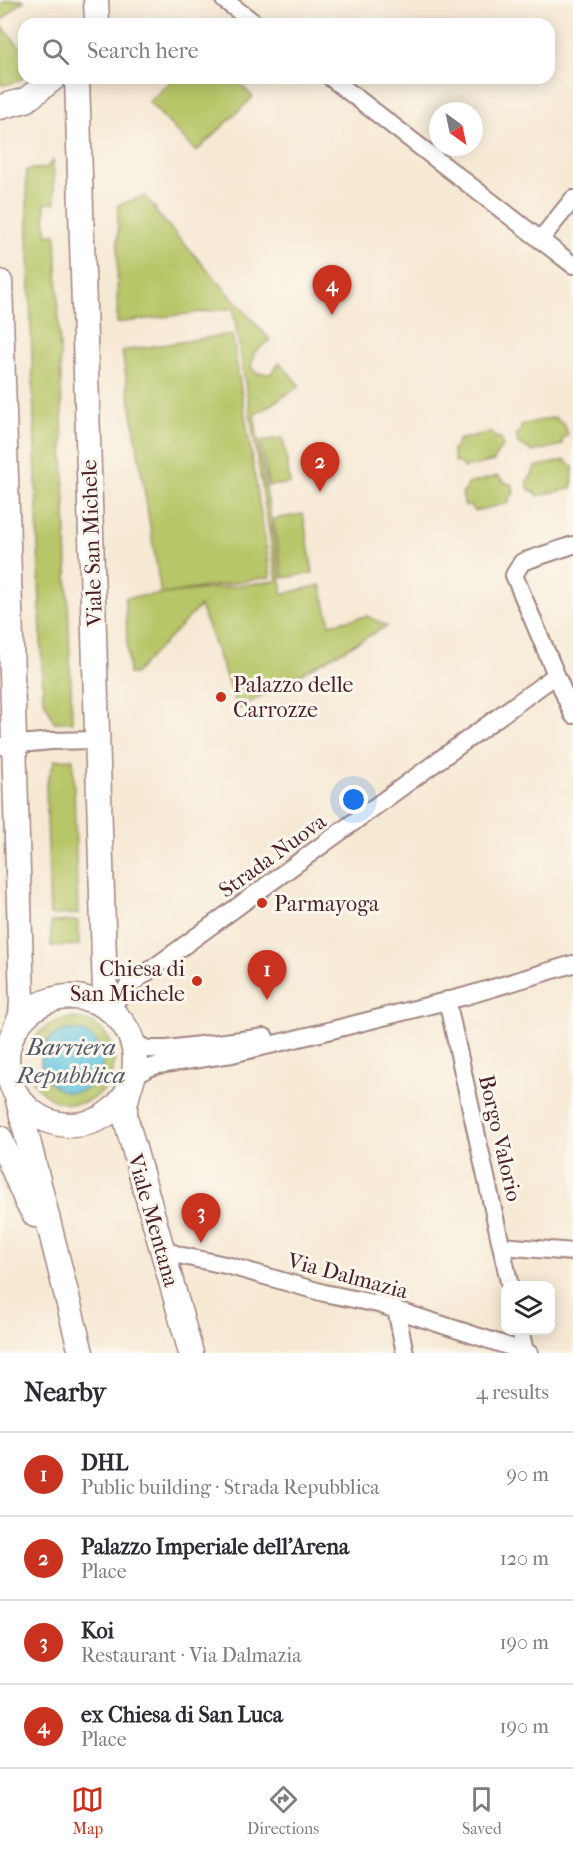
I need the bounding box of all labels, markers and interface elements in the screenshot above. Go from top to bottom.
search box [18,18,555,84]
icon: search [39,35,72,68]
text: Search here [87,38,199,64]
north arrow [429,102,483,156]
pin: 4 [312,266,352,315]
pin: 2 [300,442,340,492]
street label: Viale San Michele [76,459,108,628]
place label: Palazzo delle Carrozze [233,672,354,723]
marker: Palazzo delle Carrozze [214,690,228,704]
your location [339,785,368,814]
street label: Strada Nuova [214,808,332,903]
place label: Parmayoga [274,891,380,917]
marker: Parmayoga [255,896,269,910]
pin: 1 [248,950,286,1000]
place label: Chiesa di San Michele [70,956,185,1007]
marker: Chiesa di San Michele [190,974,204,988]
water label: Barriera Repubblica [15,1033,125,1089]
street label: Borgo Valorio [473,1072,527,1204]
street label: Viale Mentana [121,1150,185,1290]
pin: 3 [182,1194,220,1243]
street label: Via Dalmazia [284,1247,412,1305]
map controls [501,1281,555,1335]
button: layers [501,1281,555,1335]
text: Nearby [24,1377,106,1408]
text: 4 results [476,1381,549,1404]
text: DHL [81,1450,128,1476]
text: 1 [40,1463,47,1486]
text: 90 m [507,1463,549,1486]
text: Public building · Strada Repubblica [81,1476,379,1499]
text: Palazzo Imperiale dell'Arena [81,1534,349,1560]
text: 2 [38,1547,49,1570]
text: 120 m [500,1547,549,1570]
text: Place [81,1560,127,1583]
text: Koi [81,1618,114,1644]
text: 3 [39,1631,48,1654]
text: 190 m [499,1631,549,1654]
text: Restaurant · Via Dalmazia [81,1644,301,1667]
text: ex Chiesa di San Luca [81,1702,283,1728]
text: 4 [38,1715,49,1738]
text: 190 m [499,1715,549,1738]
text: Place [81,1728,127,1751]
tab: Map [71,1783,104,1838]
tab: Directions [247,1783,319,1838]
tab: Saved [462,1783,502,1838]

